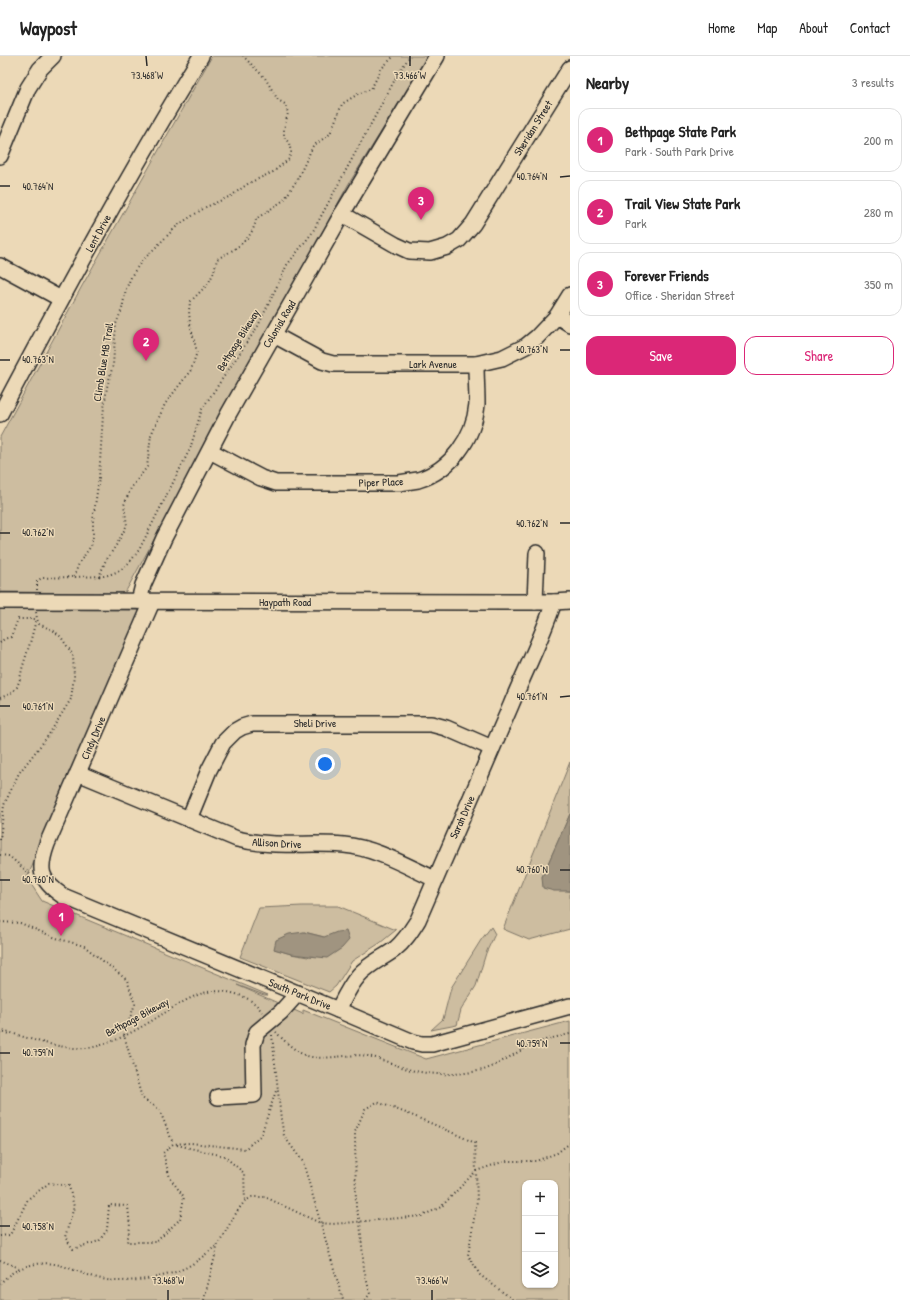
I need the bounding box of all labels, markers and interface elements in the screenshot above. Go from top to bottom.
text: Waypost [20,15,77,41]
text: Home [708,18,735,37]
text: Map [757,18,777,37]
text: About [799,18,828,37]
text: Contact [850,18,890,37]
text: 73.468°W [131,69,164,82]
text: 73.466°W [394,69,427,82]
text: Nearby [586,71,629,94]
text: 3 results [852,73,894,91]
street label: Sheridan Street [511,98,556,158]
text: Bethpage State Park [625,121,736,142]
text: 1 [598,131,602,149]
text: 200 m [863,131,893,149]
text: Park · South Park Drive [625,142,734,160]
text: 40.764°N [517,170,547,183]
text: 40.764°N [23,180,53,193]
pin: 3 [408,187,434,220]
text: Trail View State Park [625,193,740,214]
text: 2 [597,203,603,221]
text: 280 m [864,203,893,221]
street label: Lent Drive [82,211,114,254]
text: Park [625,214,647,232]
text: Forever Friends [625,265,709,286]
text: 3 [597,275,603,293]
text: 350 m [864,275,893,293]
text: Office · Sheridan Street [625,286,735,304]
street label: Colonial Road [259,297,299,350]
street label: Bethpage Bikeway [213,306,263,373]
street label: Climb Blue MB Trail [90,322,116,402]
pin: 2 [133,328,159,361]
button: Save [586,336,736,375]
button: Share [744,336,894,375]
text: 40.763°N [516,343,548,356]
text: 40.763°N [22,353,54,366]
street label: Lark Avenue [409,357,457,371]
street label: Piper Place [358,474,404,490]
text: 40.762°N [516,517,548,530]
text: 40.762°N [22,526,54,539]
street label: Haypath Road [259,595,312,609]
text: 40.761°N [517,690,547,703]
text: 40.761°N [23,700,53,713]
street label: Cindy Drive [78,714,109,762]
street label: Sheli Drive [294,716,337,730]
your location [315,754,335,774]
street label: Sarah Drive [446,793,478,841]
street label: Allison Drive [252,835,303,851]
text: 40.760°N [516,863,548,876]
text: 40.760°N [22,873,54,886]
pin: 1 [48,903,74,936]
street label: South Park Drive [267,975,334,1013]
street label: Bethpage Bikeway [103,994,172,1040]
text: 40.759°N [517,1037,547,1050]
text: 40.759°N [23,1046,53,1059]
map controls [522,1180,558,1288]
button: + [522,1180,558,1216]
button: − [522,1216,558,1252]
text: 40.758°N [22,1220,54,1233]
button: layers [522,1252,558,1288]
text: 73.468°W [152,1274,185,1287]
text: 73.466°W [416,1274,449,1287]

